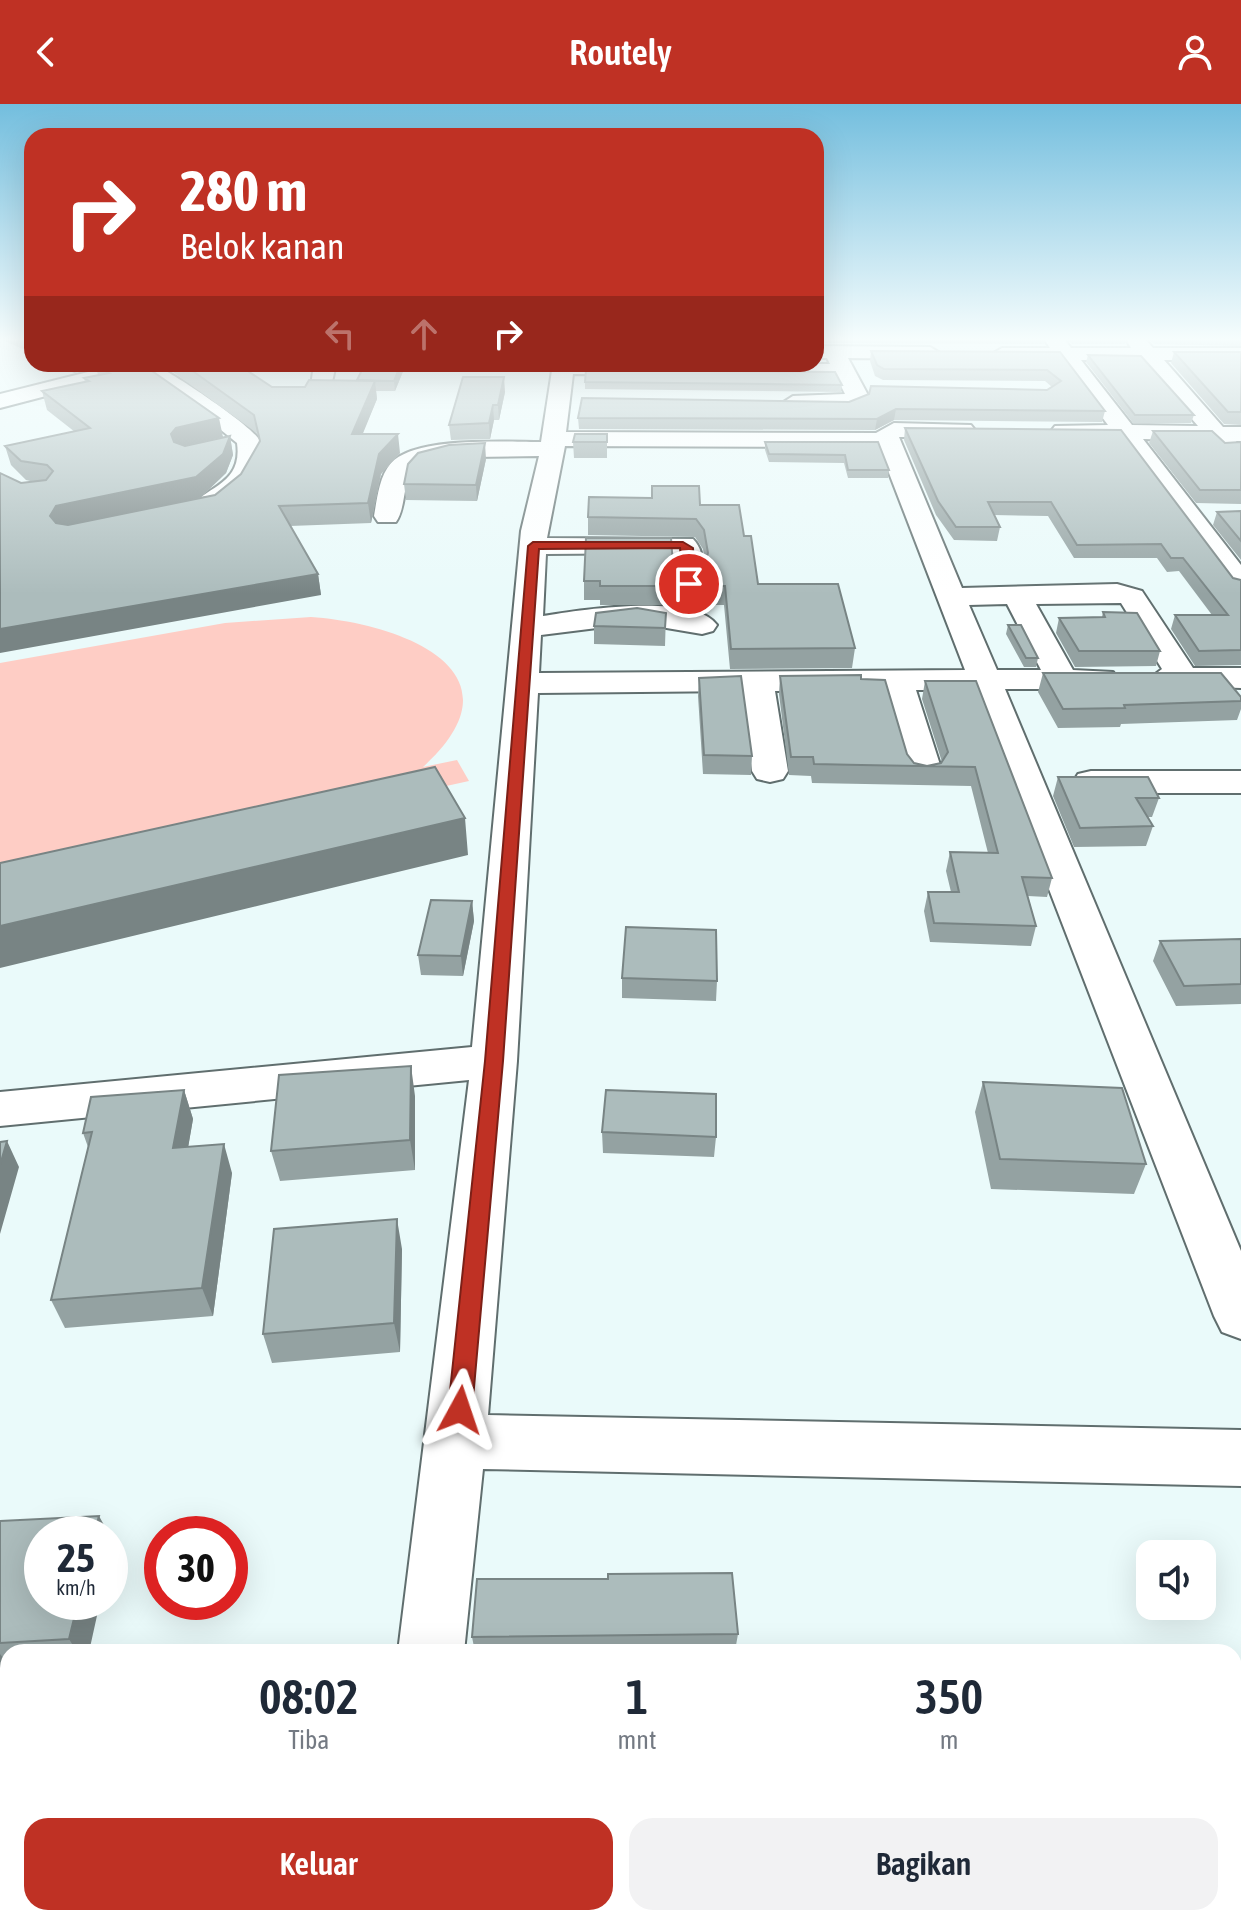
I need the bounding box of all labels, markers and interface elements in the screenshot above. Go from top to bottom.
icon: back [24,30,68,74]
icon: person [1173,30,1217,74]
text: Routely [569,31,672,73]
text: 280 m [180,159,307,223]
icon: right [48,160,152,264]
text: Belok kanan [180,225,345,267]
icon: left [318,312,362,356]
icon: ahead [402,312,446,356]
icon: right [486,312,530,356]
pin [655,550,723,618]
icon: arrive [667,562,711,606]
position arrow [418,1368,502,1452]
speed limit sign: 30 [144,1516,248,1620]
text: 25 [57,1535,95,1580]
map controls [1136,1540,1216,1620]
button: sound [1136,1540,1216,1620]
text: km/h [56,1576,96,1599]
text: 08:02 [259,1669,359,1724]
text: 1 [626,1669,648,1724]
text: 350 [915,1669,983,1724]
text: Tiba [288,1725,329,1755]
text: mnt [618,1725,656,1755]
text: m [940,1725,959,1755]
button: Keluar [24,1818,613,1910]
button: Bagikan [629,1818,1218,1910]

